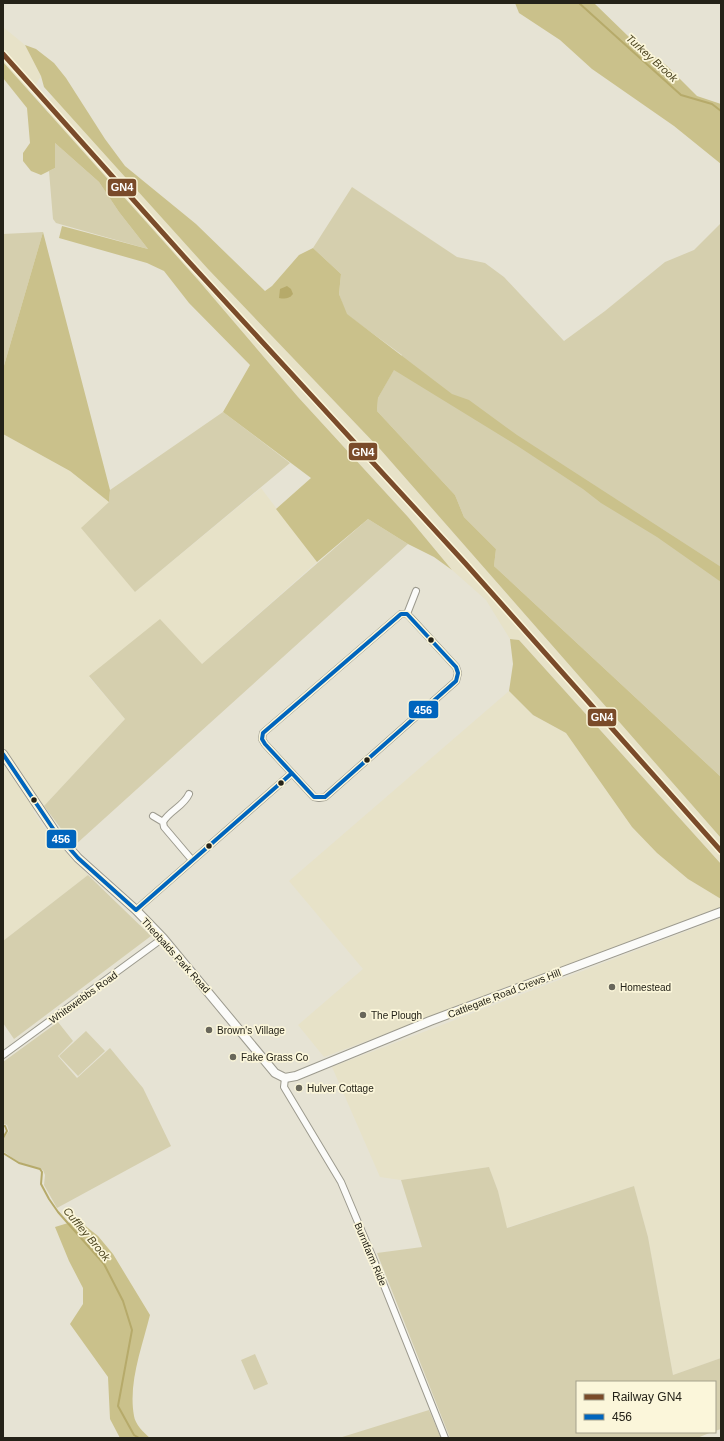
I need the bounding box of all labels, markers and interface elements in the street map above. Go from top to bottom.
water label: Turkey Brook [624,32,680,84]
line badge: GN4 [107,178,137,197]
text: GN4 [111,181,134,193]
line badge: GN4 [348,442,378,461]
text: GN4 [352,446,375,458]
unlabelled marker [426,635,436,645]
line badge: 456 [408,700,439,719]
text: 456 [414,704,432,716]
line badge: GN4 [587,708,617,727]
text: GN4 [591,711,614,723]
unlabelled marker [362,755,372,765]
unlabelled marker [276,778,286,788]
unlabelled marker [29,795,39,805]
line badge: 456 [46,829,77,849]
text: 456 [52,833,70,845]
unlabelled marker [204,841,214,851]
street label: Theobalds Park Road [139,916,212,995]
street label: Cattlegate Road Crews Hill [446,967,562,1020]
street label: Whitewebbs Road [47,969,119,1026]
marker: Homestead [607,982,617,992]
place label: Homestead [620,982,671,993]
marker: The Plough [358,1010,368,1020]
place label: The Plough [371,1010,422,1021]
marker: Brown's Village [204,1025,214,1035]
place label: Brown's Village [217,1025,285,1036]
marker: Fake Grass Co [228,1052,238,1062]
place label: Fake Grass Co [241,1052,309,1063]
marker: Hulver Cottage [294,1083,304,1093]
place label: Hulver Cottage [307,1083,374,1094]
water label: Cuffley Brook [61,1205,113,1264]
street label: Burntfarm Ride [352,1221,389,1288]
legend [576,1381,716,1433]
text: Railway GN4 [612,1390,682,1404]
text: 456 [612,1410,632,1424]

